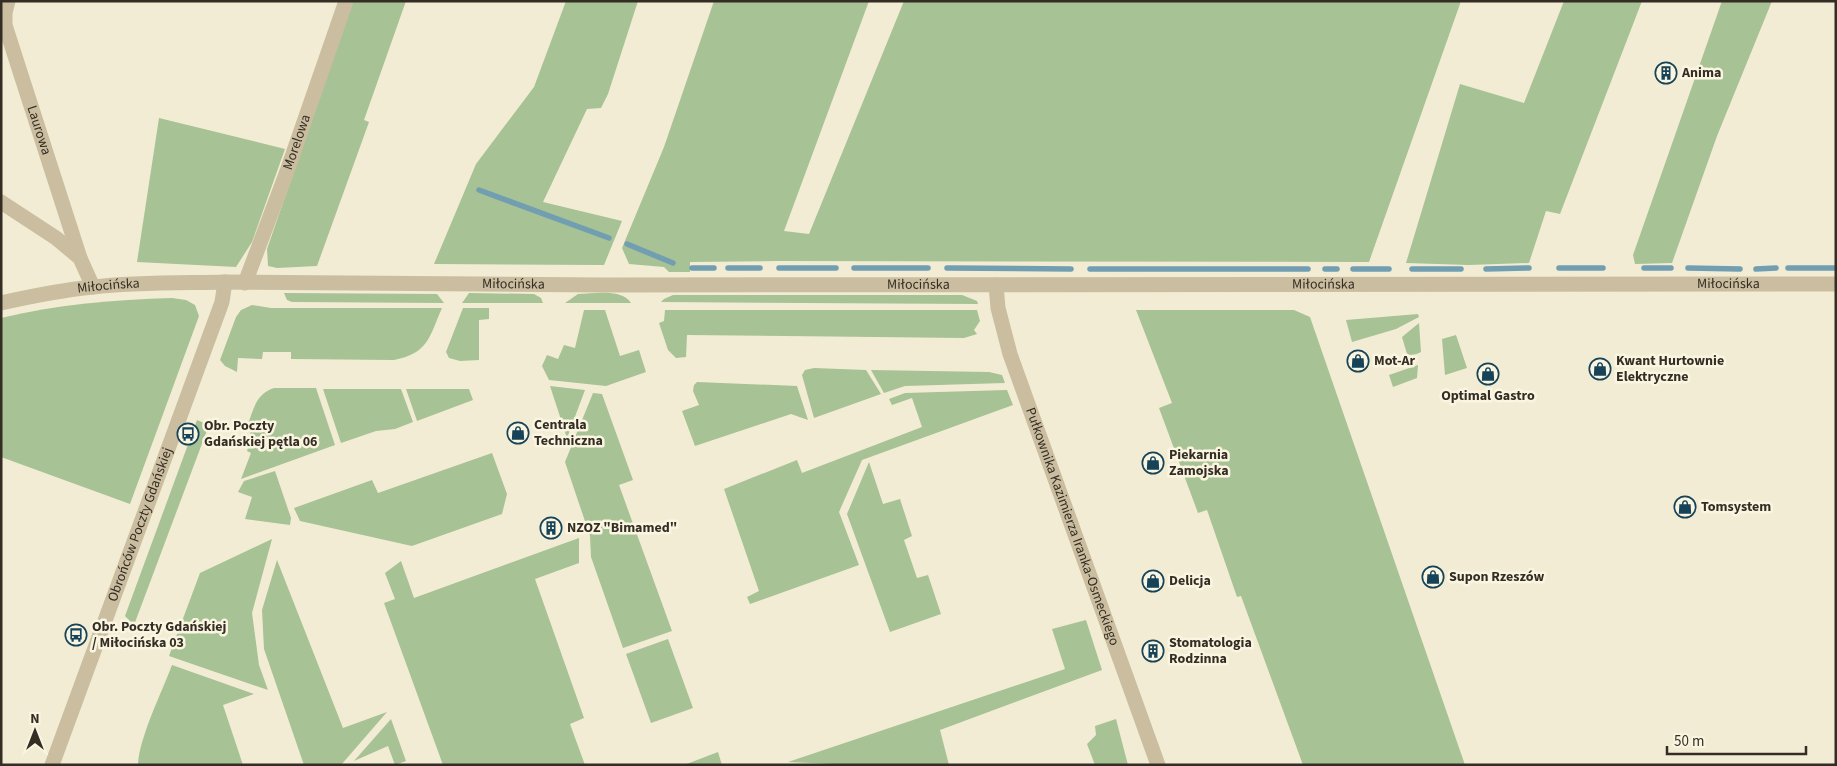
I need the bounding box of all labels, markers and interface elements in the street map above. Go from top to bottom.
building icon: Anima [1654,61,1678,85]
place label: Anima [1681,63,1721,83]
street label: Laurowa [22,103,56,158]
street label: Morelowa [278,112,316,173]
street label: Miłocińska [76,274,140,299]
street label: Miłocińska [482,274,545,295]
street label: Miłocińska [1292,274,1355,294]
street label: Miłocińska [1697,274,1760,294]
street label: Miłocińska [887,275,950,295]
shop icon: Mot-Ar [1346,349,1370,373]
place label: Mot-Ar [1374,351,1416,371]
place label: Kwant Hurtownie Elektryczne [1616,351,1724,387]
shop icon: Kwant Hurtownie Elektryczne [1588,357,1612,381]
shop icon: Optimal Gastro [1476,362,1500,386]
place label: Optimal Gastro [1441,386,1535,406]
street label: Pułkownika Kazimierza Iranka-Osmeckiego [1020,405,1124,648]
place label: Centrala Techniczna [534,415,603,451]
place label: Obr. Poczty Gdańskiej pętla 06 [204,416,317,452]
shop icon: Centrala Techniczna [506,421,530,445]
bus stop icon: Obr. Poczty Gdańskiej pętla 06 [176,422,200,446]
street label: Obrońców Poczty Gdańskiej [103,445,178,605]
place label: Piekarnia Zamojska [1169,445,1229,481]
shop icon: Piekarnia Zamojska [1141,451,1165,475]
shop icon: Tomsystem [1673,495,1697,519]
place label: Tomsystem [1701,497,1771,517]
building icon: NZOZ "Bimamed" [539,516,563,540]
place label: NZOZ "Bimamed" [567,518,677,538]
shop icon: Supon Rzeszów [1421,565,1445,589]
place label: Supon Rzeszów [1449,567,1544,587]
shop icon: Delicja [1141,569,1165,593]
place label: Delicja [1169,571,1211,591]
place label: Obr. Poczty Gdańskiej / Miłocińska 03 [92,617,227,653]
bus stop icon: Obr. Poczty Gdańskiej / Miłocińska 03 [64,623,88,647]
place label: Stomatologia Rodzinna [1169,633,1252,669]
building icon: Stomatologia Rodzinna [1141,639,1165,663]
north arrow [10,706,60,756]
text: N [30,709,40,729]
scale bar [1667,724,1806,756]
text: 50 m [1674,731,1704,752]

